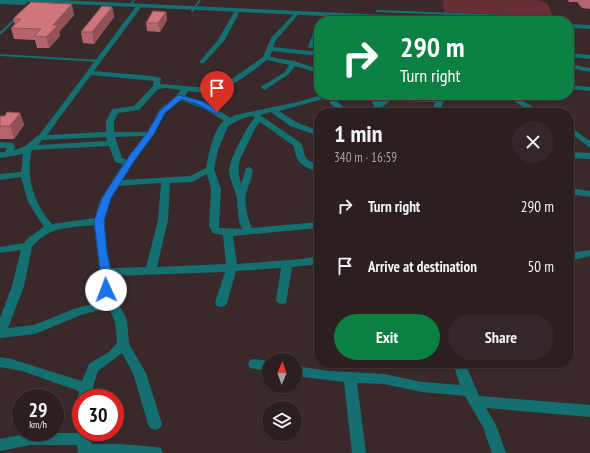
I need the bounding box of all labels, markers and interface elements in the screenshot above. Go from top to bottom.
text: 290 m [400,28,464,65]
icon: right [334,32,386,84]
text: Turn right [400,64,460,87]
pin [200,71,234,112]
icon: arrive [206,77,228,99]
text: 1 min [334,118,382,149]
button: close [512,121,554,163]
text: 340 m · 16:59 [334,149,397,166]
icon: right [334,195,356,217]
text: Turn right [368,197,420,216]
text: 290 m [521,197,554,216]
icon: arrive [334,255,356,277]
text: Arrive at destination [368,257,477,276]
text: 50 m [528,257,554,276]
position arrow [85,269,127,311]
button: Exit [334,314,440,360]
button: Share [448,314,554,360]
north arrow [262,353,302,393]
map controls [262,353,302,441]
speed limit sign: 30 [72,389,124,441]
text: 29 [28,397,48,423]
button: layers [262,401,302,441]
text: km/h [29,418,47,431]

